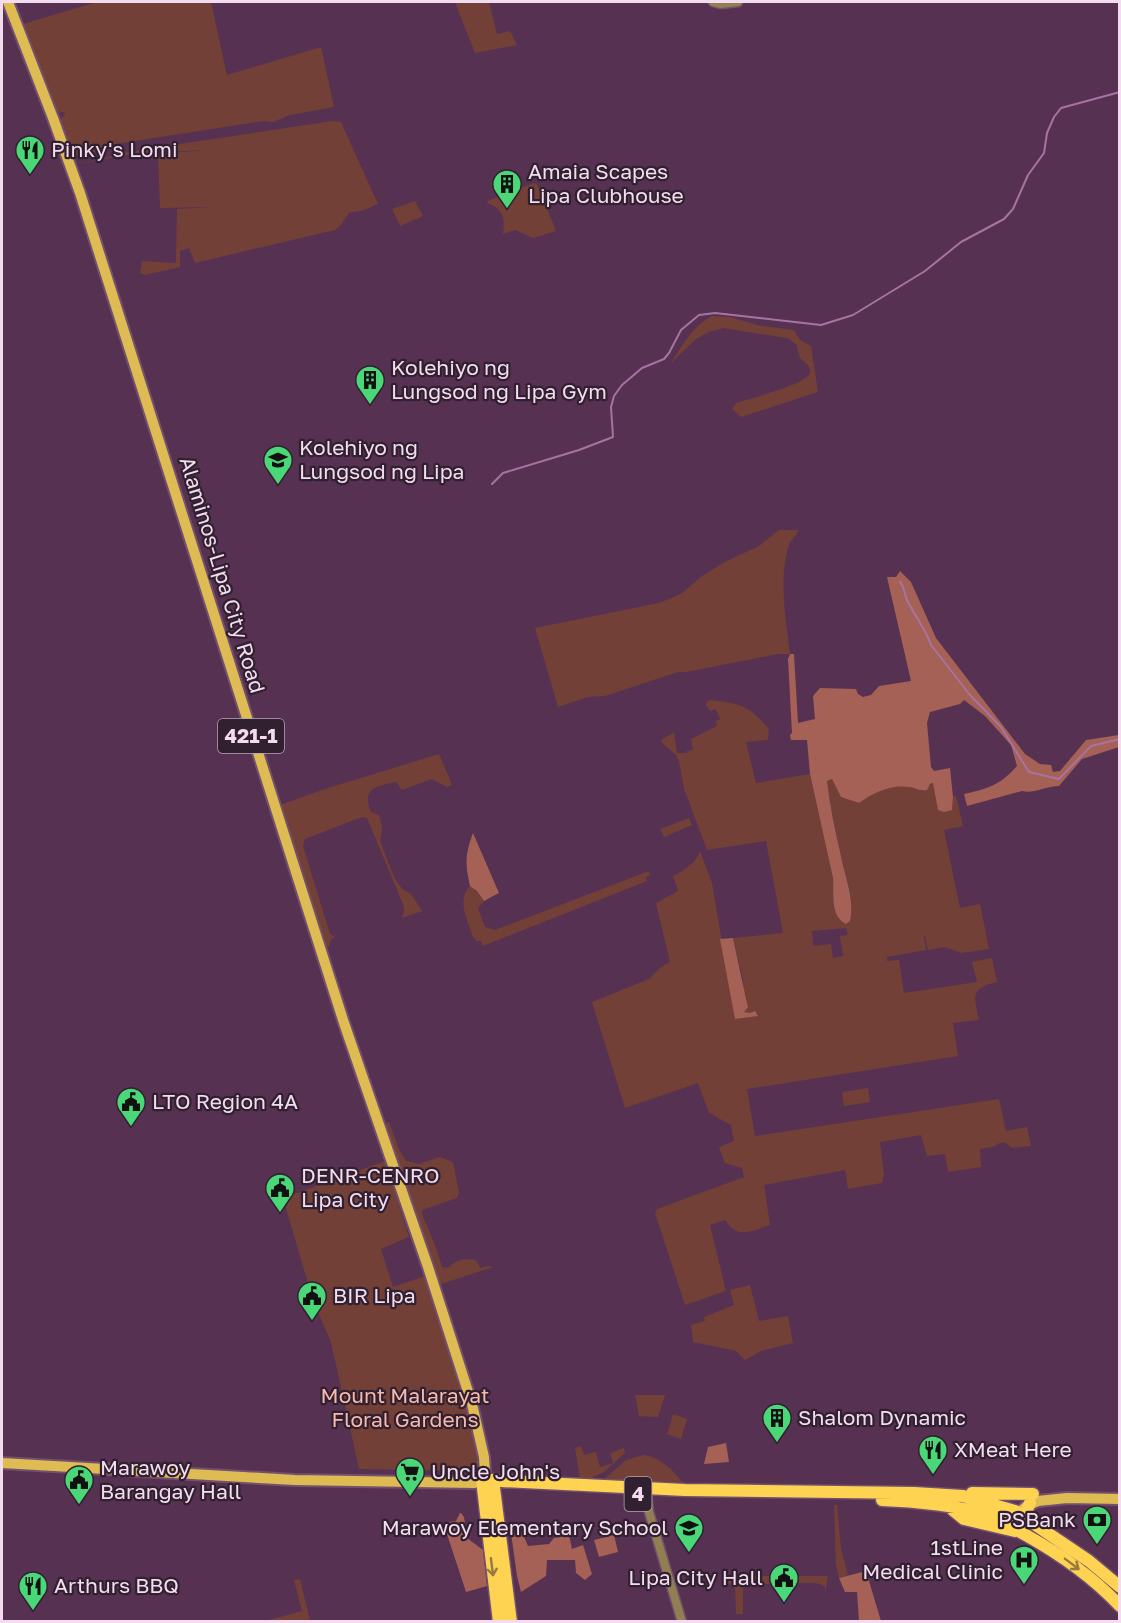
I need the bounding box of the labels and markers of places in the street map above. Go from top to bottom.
restaurant icon: Pinky's Lomi [14,134,46,176]
place label: Pinky's Lomi [51,136,178,162]
place label: Amaia Scapes Lipa Clubhouse [528,158,684,208]
building icon: Amaia Scapes Lipa Clubhouse [491,168,523,210]
place label: Kolehiyo ng Lungsod ng Lipa Gym [391,354,607,404]
building icon: Kolehiyo ng Lungsod ng Lipa Gym [354,364,386,406]
place label: Kolehiyo ng Lungsod ng Lipa [299,434,464,484]
school or university icon: Kolehiyo ng Lungsod ng Lipa [262,444,294,486]
public building icon: LTO Region 4A [115,1086,147,1128]
place label: LTO Region 4A [152,1088,298,1114]
place label: DENR-CENRO Lipa City [301,1162,440,1212]
public building icon: DENR-CENRO Lipa City [264,1172,296,1214]
public building icon: BIR Lipa [296,1280,328,1322]
place label: BIR Lipa [333,1282,416,1308]
building icon: Shalom Dynamic [761,1402,793,1444]
place label: Shalom Dynamic [798,1404,966,1430]
restaurant icon: XMeat Here [917,1434,949,1476]
place label: XMeat Here [954,1436,1072,1462]
place label: Marawoy Barangay Hall [100,1454,241,1504]
supermarket icon: Uncle John's [394,1456,426,1498]
place label: Uncle John's [431,1458,560,1484]
public building icon: Marawoy Barangay Hall [63,1464,95,1506]
bank icon: PSBank [1081,1504,1113,1546]
place label: PSBank [998,1506,1076,1532]
school or university icon: Marawoy Elementary School [673,1512,705,1554]
place label: Marawoy Elementary School [382,1514,668,1540]
place label: 1stLine Medical Clinic [862,1534,1003,1584]
hospital icon: 1stLine Medical Clinic [1008,1544,1040,1586]
public building icon: Lipa City Hall [768,1562,800,1604]
place label: Lipa City Hall [628,1564,763,1590]
restaurant icon: Arthurs BBQ [17,1570,49,1612]
place label: Arthurs BBQ [54,1572,179,1598]

